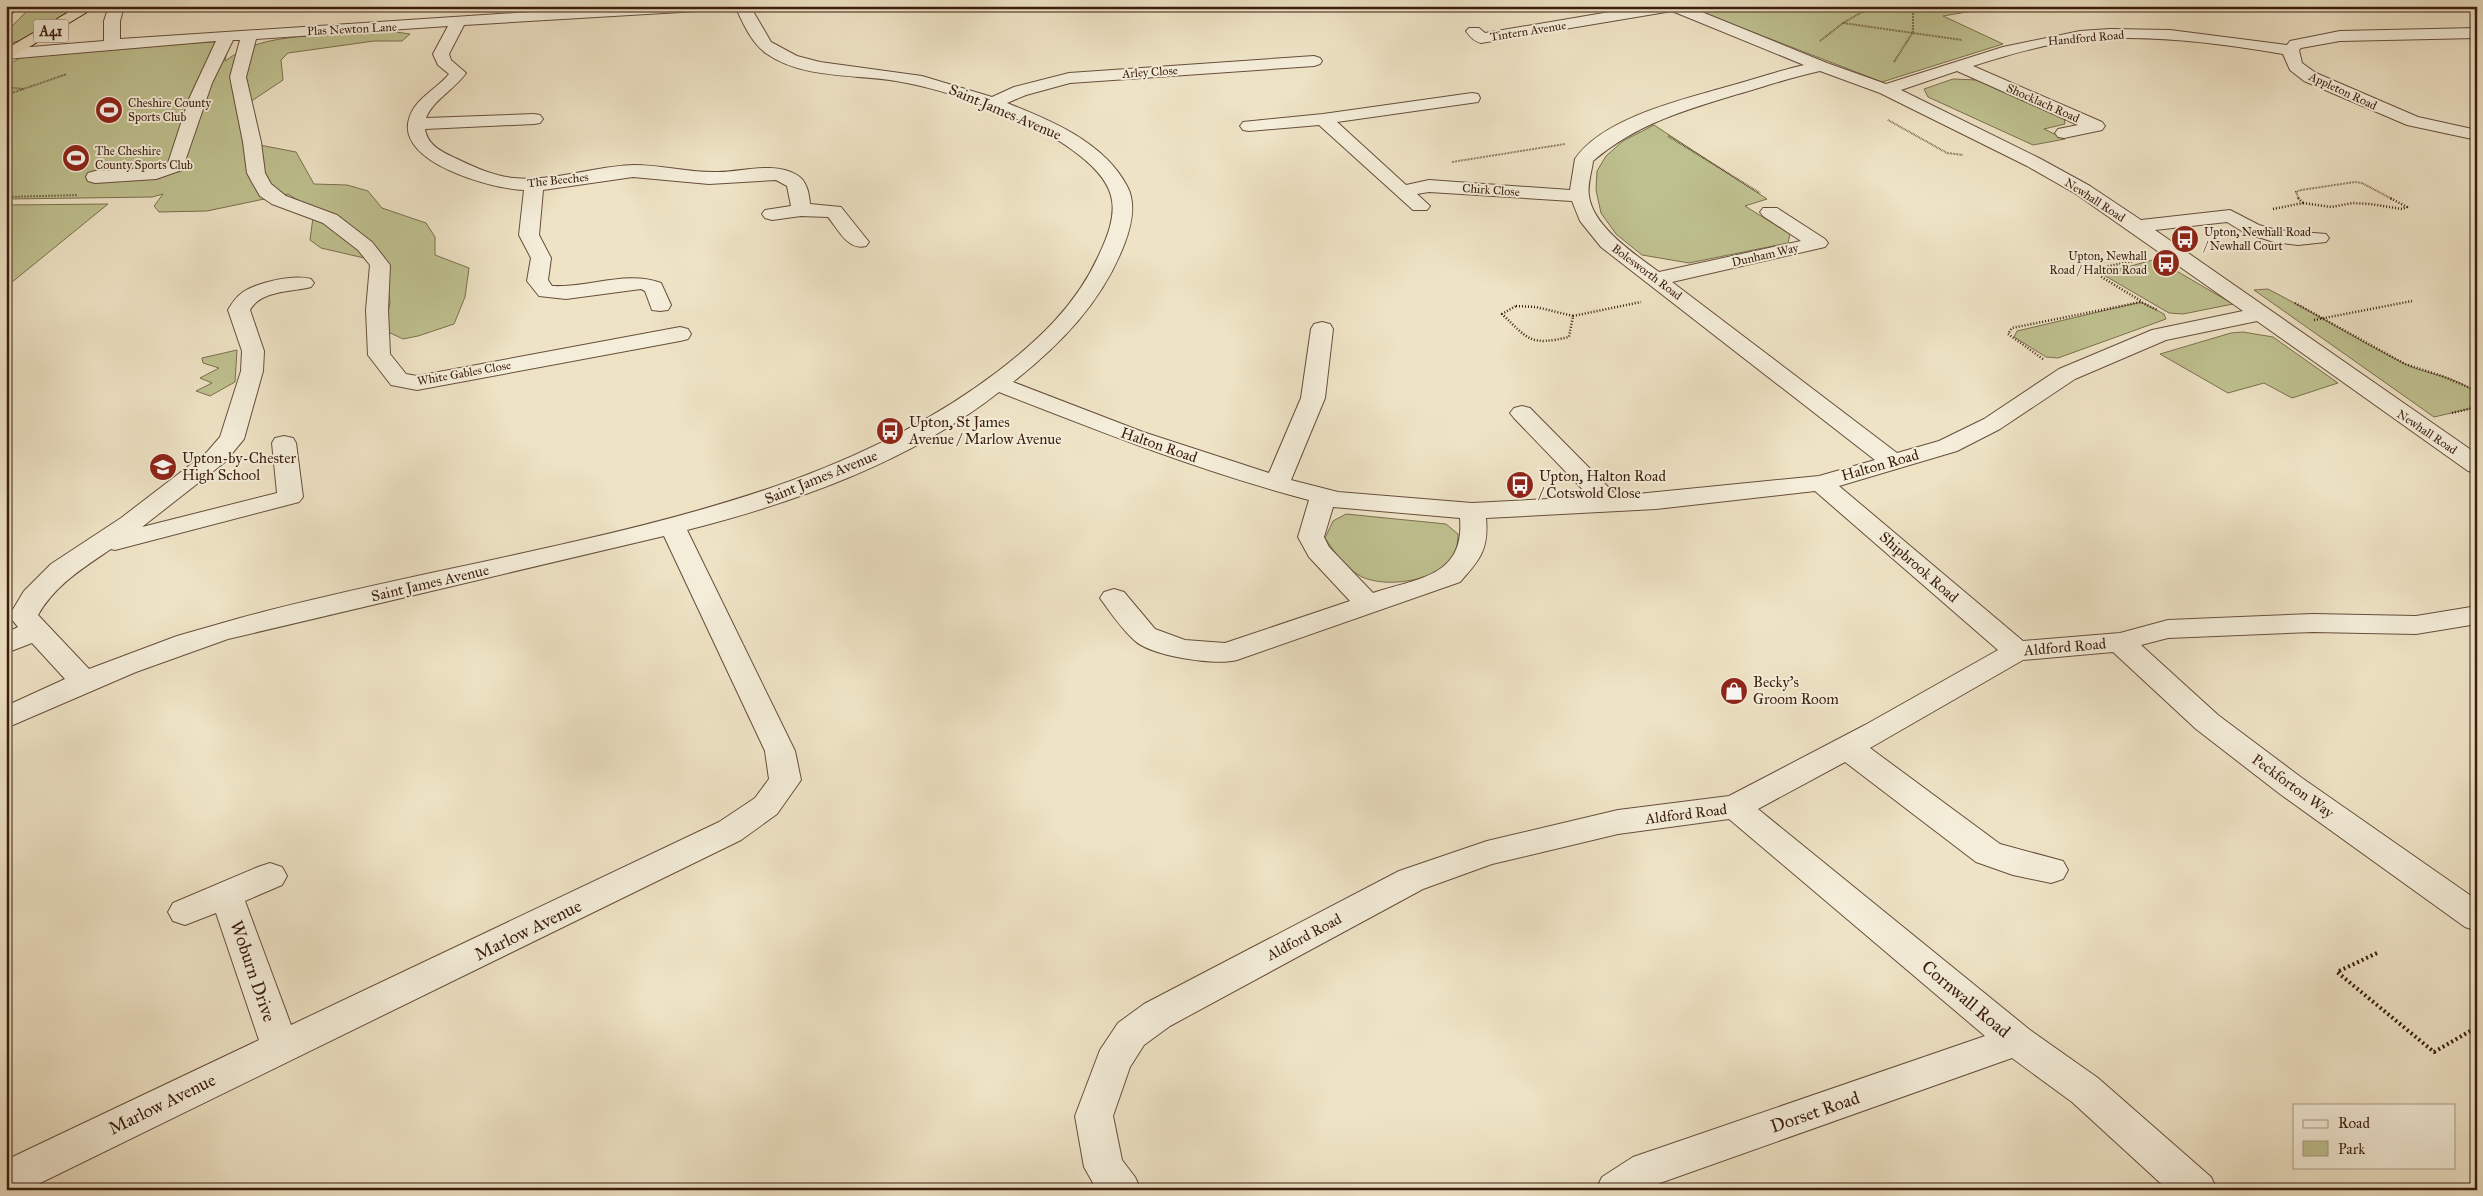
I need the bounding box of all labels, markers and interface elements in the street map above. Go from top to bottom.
street label: Tintern Avenue [1489,18,1567,44]
road number: A41 [34,20,68,42]
street label: Plas Newton Lane [307,20,397,38]
street label: Handford Road [2047,28,2125,48]
street label: Arley Close [1121,63,1178,81]
street label: Appleton Road [2306,69,2379,113]
street label: Saint James Avenue [946,80,1064,145]
street label: Shocklach Road [2004,81,2082,125]
sports icon: Cheshire County Sports Club [94,95,124,125]
place label: Cheshire County Sports Club [128,96,212,124]
sports icon: The Cheshire County Sports Club [61,143,91,173]
place label: The Cheshire County Sports Club [95,144,193,172]
street label: The Beeches [527,170,589,190]
street label: Newhall Road [2062,175,2128,225]
street label: Chirk Close [1462,181,1520,199]
bus stop icon: Upton, Newhall Road / Newhall Court [2170,224,2200,254]
place label: Upton, Newhall Road / Newhall Court [2203,225,2311,253]
street label: Dunham Way [1730,240,1800,269]
street label: Bolesworth Road [1609,241,1685,303]
bus stop icon: Upton, Newhall Road / Halton Road [2151,248,2181,278]
place label: Upton, Newhall Road / Halton Road [2049,249,2148,277]
street label: White Gables Close [416,358,512,388]
street label: Newhall Road [2394,407,2460,457]
place label: Upton, St James Avenue / Marlow Avenue [908,413,1062,448]
bus stop icon: Upton, St James Avenue / Marlow Avenue [875,416,905,446]
street label: Halton Road [1118,424,1200,467]
street label: Halton Road [1839,445,1921,485]
street label: Saint James Avenue [762,446,881,509]
place label: Upton-by-Chester High School [182,449,296,484]
school or university icon: Upton-by-Chester High School [148,452,178,482]
place label: Upton, Halton Road / Cotswold Close [1538,467,1666,502]
bus stop icon: Upton, Halton Road / Cotswold Close [1505,470,1535,500]
street label: Shipbrook Road [1876,528,1963,606]
street label: Saint James Avenue [369,561,491,606]
street label: Aldford Road [2022,634,2107,660]
place label: Becky’s Groom Room [1753,673,1839,708]
shop icon: Becky’s Groom Room [1719,676,1749,706]
street label: Peckforton Way [2248,750,2338,822]
street label: Aldford Road [1643,800,1728,828]
street label: Marlow Avenue [471,895,585,965]
street label: Aldford Road [1262,909,1345,965]
street label: Woburn Drive [225,917,281,1025]
street label: Cornwall Road [1917,956,2015,1042]
street label: Marlow Avenue [105,1069,219,1139]
street label: Dorset Road [1768,1086,1862,1138]
legend [2293,1104,2456,1168]
text: Road [2338,1114,2370,1132]
text: Park [2338,1140,2365,1158]

